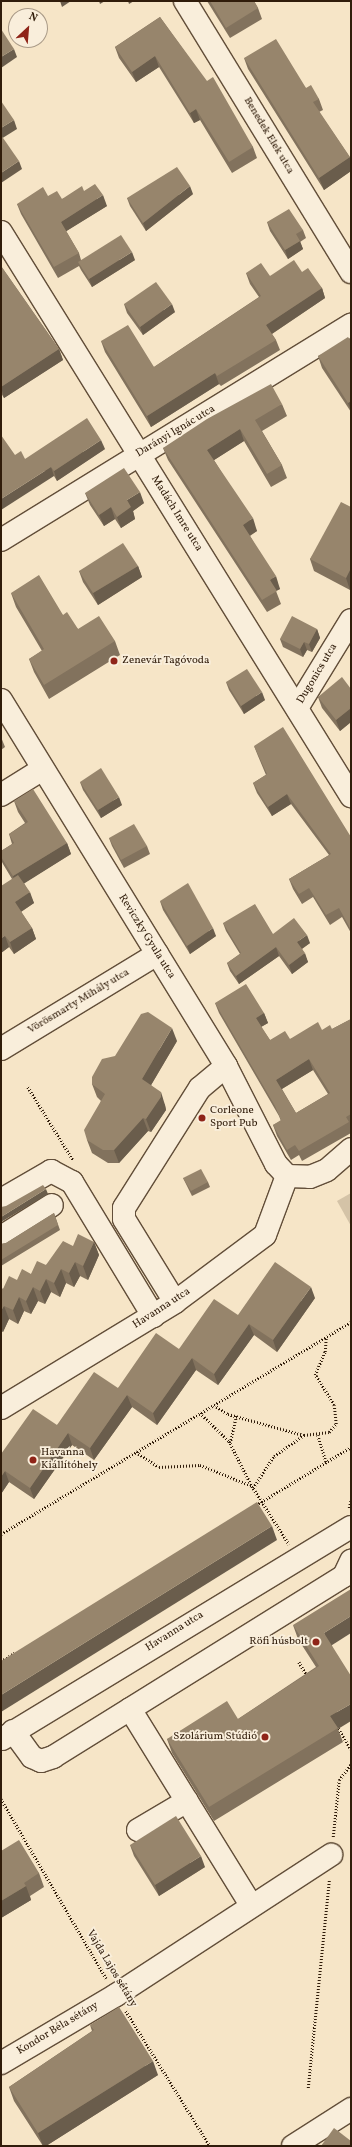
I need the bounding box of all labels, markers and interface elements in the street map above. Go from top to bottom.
north arrow [8,8,48,48]
text: N [26,9,40,26]
street label: Benedek Elek utca [240,95,296,177]
street label: Darányi Ignác utca [134,403,218,461]
street label: Madách Imre utca [147,474,205,554]
street label: Dugonics utca [295,642,341,706]
place label: Zenevár Tagóvoda [122,654,210,668]
marker: Zenevár Tagóvoda [109,656,119,666]
street label: Reviczky Gyula utca [115,892,177,982]
street label: Vörösmarty Mihály utca [26,966,132,1038]
place label: Corleone Sport Pub [210,1105,258,1131]
marker: Corleone Sport Pub [197,1113,207,1123]
street label: Havanna utca [131,1286,193,1332]
place label: Havanna Kiállítóhely [41,1447,98,1473]
marker: Havanna Kiállítóhely [28,1455,38,1465]
street label: Havanna utca [144,1609,206,1655]
place label: Röfi húsbolt [249,1635,308,1649]
marker: Röfi húsbolt [311,1637,321,1647]
place label: Szolárium Stúdió [173,1730,257,1744]
marker: Szolárium Stúdió [260,1732,270,1742]
street label: Vajda Lajos sétány [83,1928,139,2010]
street label: Kondor Béla sétány [15,1999,101,2059]

